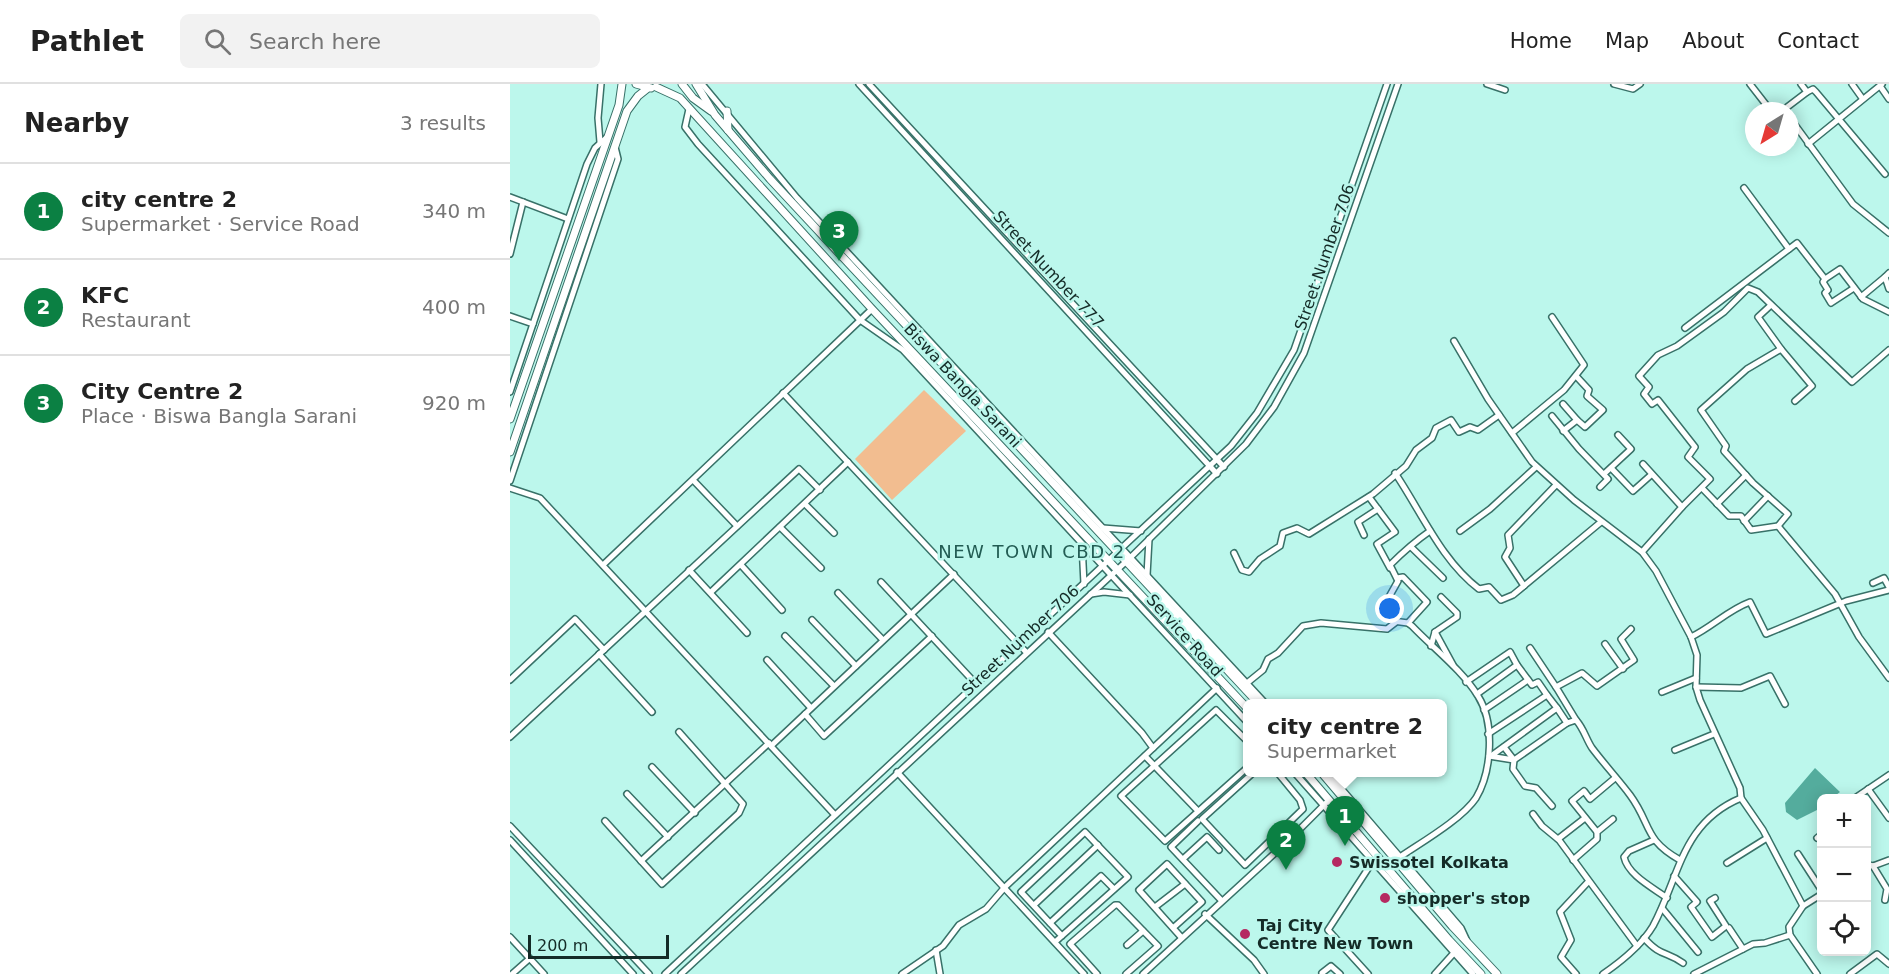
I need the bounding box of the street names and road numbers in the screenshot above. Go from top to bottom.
street label: Street Number 706 [1290,181,1358,333]
street label: Street Number 777 [989,207,1108,332]
street label: Biswa Bangla Sarani [900,319,1025,451]
street label: Street Number 706 [958,581,1083,700]
street label: Service Road [1143,590,1227,680]

